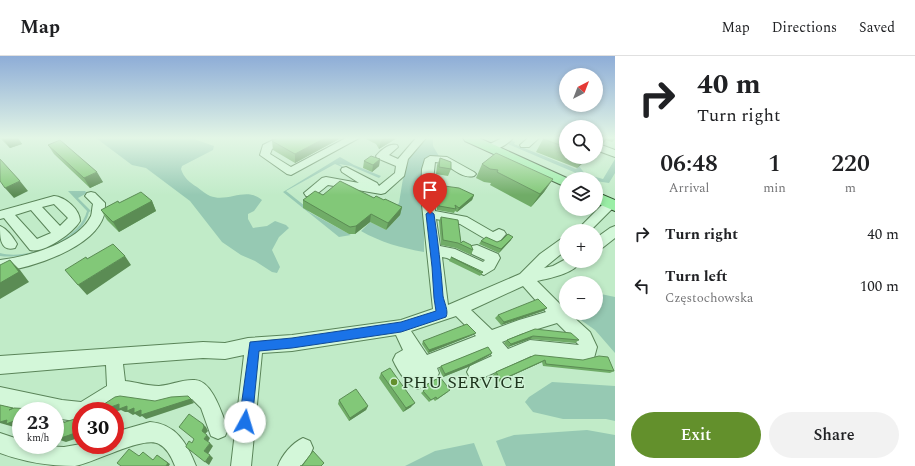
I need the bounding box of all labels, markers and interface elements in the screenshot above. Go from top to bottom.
text: Map [20,13,60,42]
text: Map [722,17,750,38]
text: Directions [772,17,837,38]
text: Saved [859,17,895,38]
text: 40 m [697,63,761,106]
north arrow [559,68,603,112]
map controls [559,68,603,320]
icon: right [631,72,683,124]
text: Turn right [697,102,780,129]
button: search [559,120,603,164]
text: 06:48 [660,146,718,182]
text: 1 [768,146,781,182]
text: 220 [831,146,870,182]
button: layers [559,172,603,216]
pin [413,173,447,214]
text: Arrival [669,178,709,198]
text: min [763,178,786,198]
text: m [845,178,856,198]
icon: arrive [419,179,441,201]
icon: right [631,223,653,245]
text: Turn right [665,223,738,246]
text: 40 m [867,223,899,246]
button: + [559,224,603,268]
text: Turn left [665,265,727,288]
icon: left [631,275,653,297]
text: 100 m [860,275,899,298]
button: − [559,276,603,320]
text: Częstochowska [665,288,753,308]
place label: PHU SERVICE [402,369,525,396]
marker: PHU SERVICE [389,377,399,387]
position arrow [224,401,266,443]
speed limit sign: 30 [72,402,124,454]
text: 23 [27,408,49,438]
button: Exit [631,412,761,458]
button: Share [769,412,899,458]
text: km/h [27,430,49,446]

